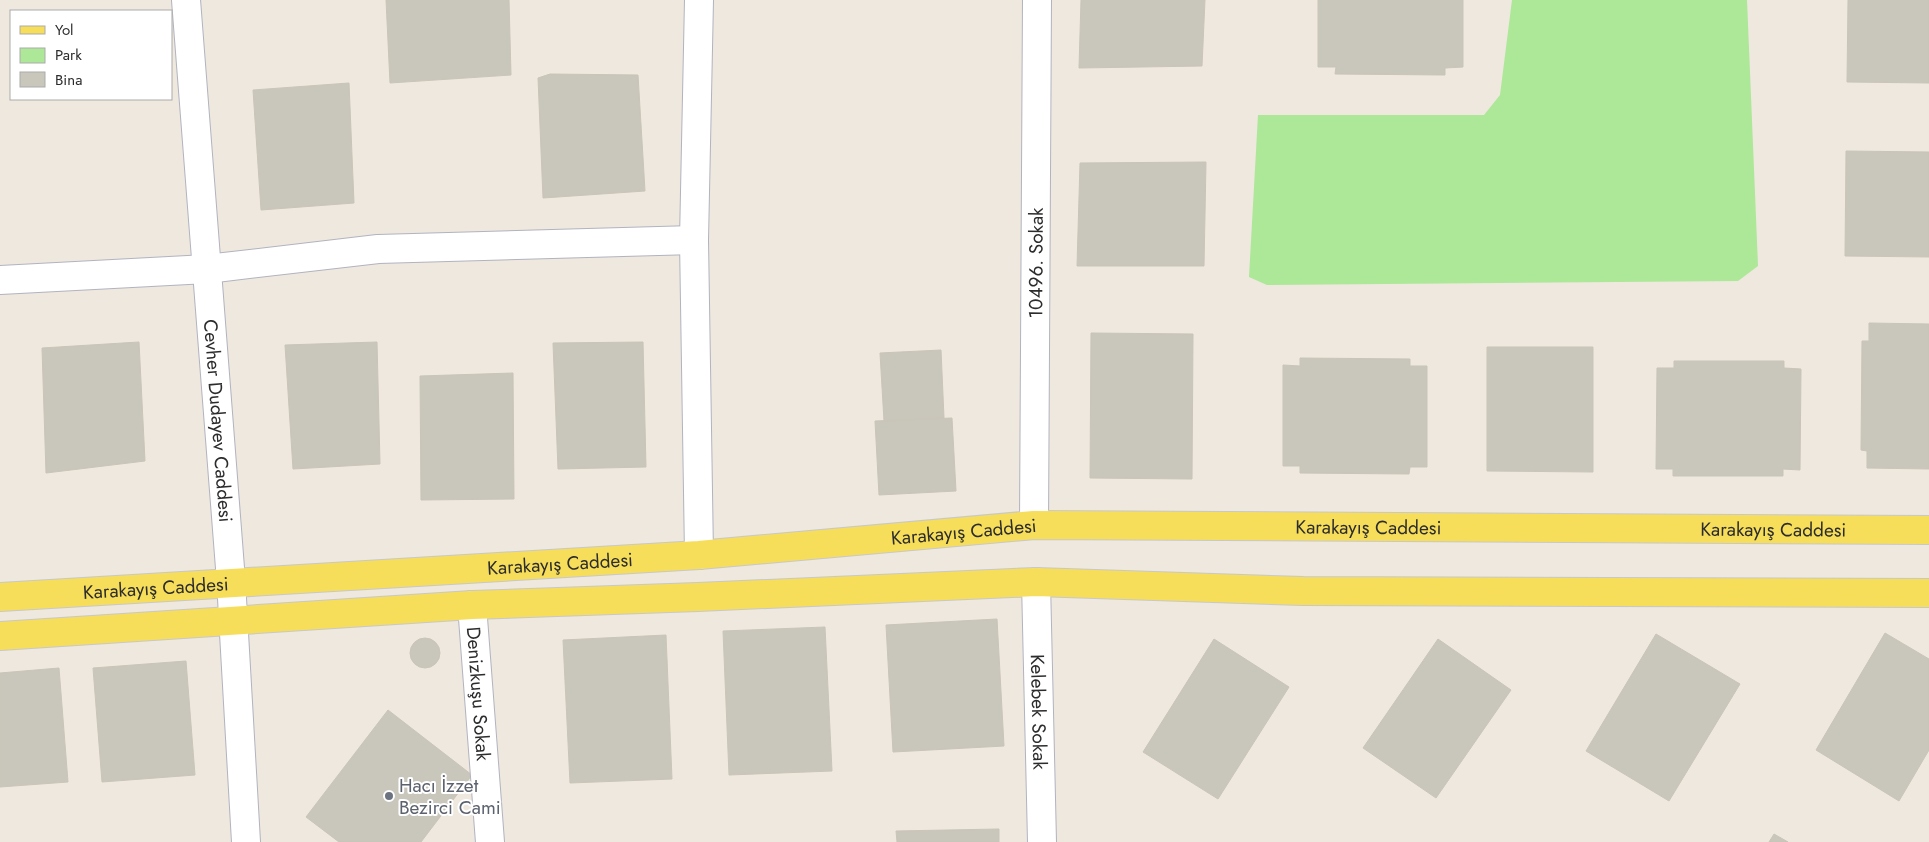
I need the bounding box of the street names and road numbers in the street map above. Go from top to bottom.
street label: 10496. Sokak [1022,207,1049,319]
street label: Cevher Dudayev Caddesi [197,318,240,523]
street label: Karakayış Caddesi [890,511,1038,551]
street label: Karakayış Caddesi [1295,513,1441,541]
street label: Karakayış Caddesi [1700,515,1846,543]
street label: Karakayış Caddesi [486,545,634,581]
street label: Karakayış Caddesi [82,570,229,605]
street label: Denizkuşu Sokak [460,626,497,763]
street label: Kelebek Sokak [1024,654,1054,771]

